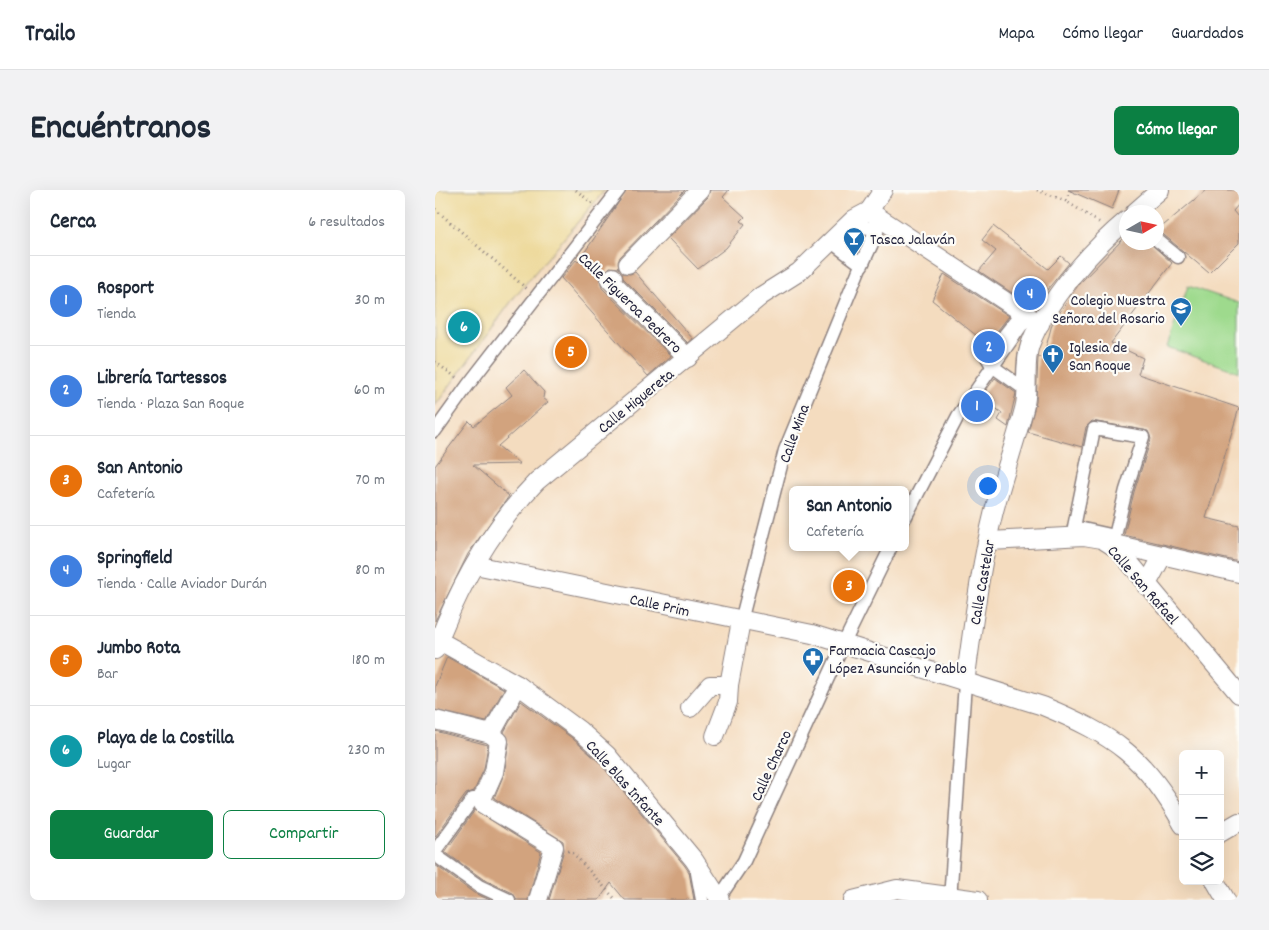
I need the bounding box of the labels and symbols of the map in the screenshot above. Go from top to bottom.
north arrow [1119,205,1164,250]
bar icon: Tasca Jalaván [842,226,866,257]
place label: Tasca Jalaván [870,229,955,252]
street label: Calle Figueroa Pedrero [572,248,686,360]
pin: 4 [1014,275,1046,313]
place label: Colegio Nuestra Señora del Rosario [1052,290,1165,331]
school or university icon: Colegio Nuestra Señora del Rosario [1169,296,1193,327]
pin: 6 [448,308,480,346]
pin: 2 [973,328,1005,366]
pin: 5 [555,333,587,371]
place label: Iglesia de San Roque [1069,337,1131,378]
church icon: Iglesia de San Roque [1041,343,1065,374]
street label: Calle Higuereta [594,364,680,440]
pin: 1 [961,387,993,425]
street label: Calle Mina [774,401,817,466]
your location [975,473,1001,499]
street label: Calle Castelar [965,538,1002,627]
street label: Calle San Rafael [1101,541,1183,631]
pin: 3 [833,567,865,605]
street label: Calle Prim [627,589,692,624]
place label: Farmacia Cascajo López Asunción y Pablo [829,640,967,681]
pharmacy icon: Farmacia Cascajo López Asunción y Pablo [801,646,825,677]
street label: Calle Charco [746,727,799,805]
street label: Calle Blas Infante [579,736,669,832]

